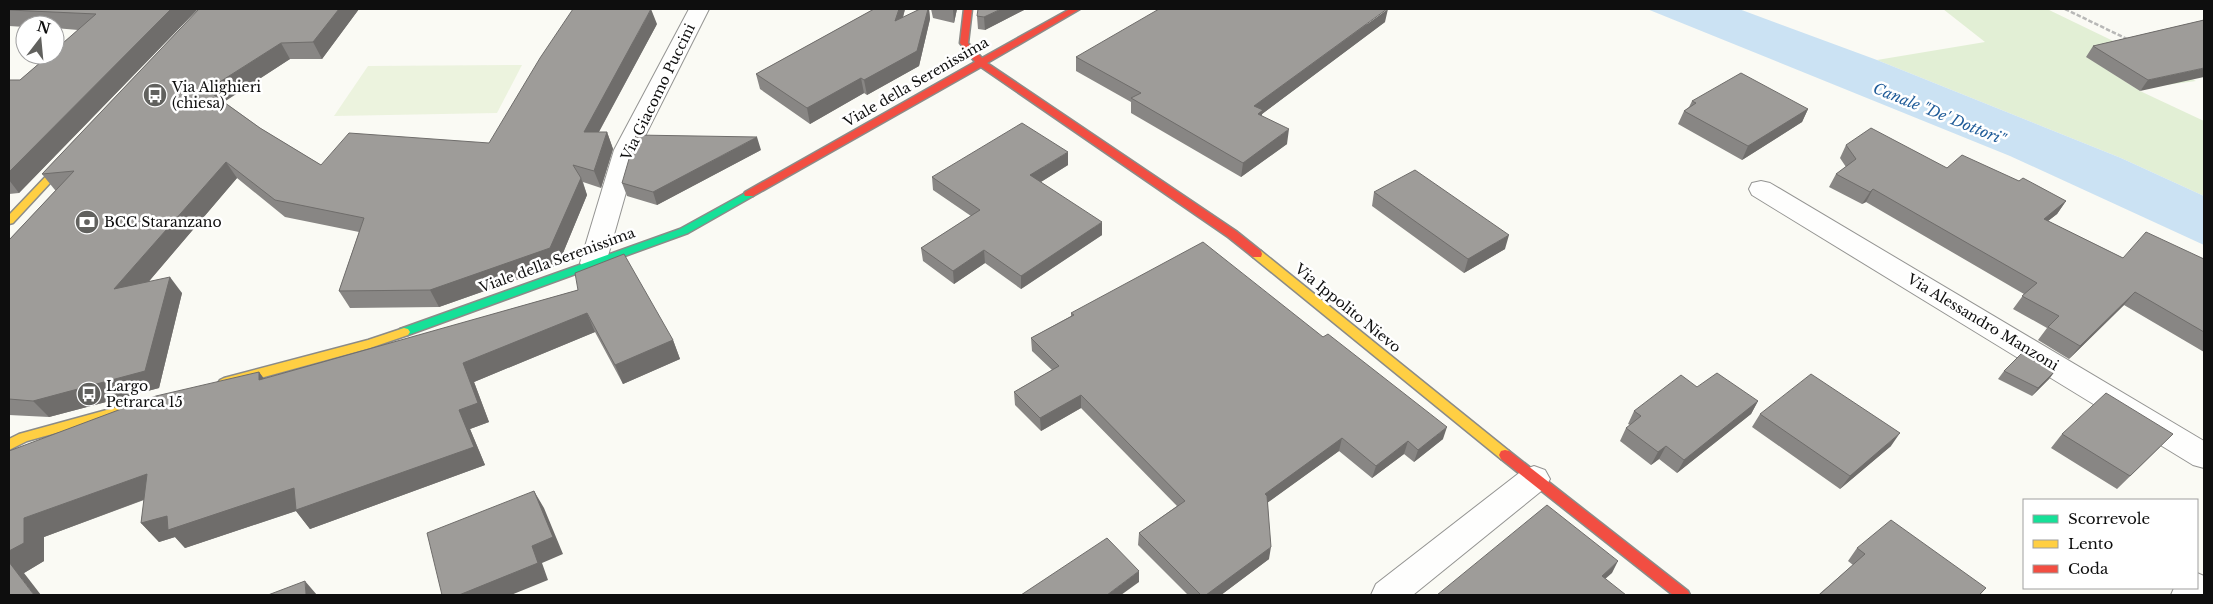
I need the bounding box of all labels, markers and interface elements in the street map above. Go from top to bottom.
north arrow [15,15,65,65]
text: N [35,17,52,38]
street label: Via Giacomo Puccini [617,20,699,164]
street label: Viale della Serenissima [839,33,992,131]
place label: Via Alighieri (chiesa) [171,78,261,112]
water label: Canale "De' Dottori" [1870,78,2009,149]
bus stop icon: Via Alighieri (chiesa) [142,82,168,108]
bank icon: BCC Staranzano [74,209,100,235]
place label: BCC Staranzano [104,213,222,231]
street label: Viale della Serenissima [476,223,638,297]
street label: Via Ippolito Nievo [1291,259,1405,356]
street label: Via Alessandro Manzoni [1903,269,2062,374]
place label: Largo Petrarca 15 [106,377,183,411]
bus stop icon: Largo Petrarca 15 [76,381,102,407]
legend [2023,499,2198,589]
text: Scorrevole [2068,509,2150,528]
text: Lento [2068,534,2114,553]
text: Coda [2068,559,2109,578]

